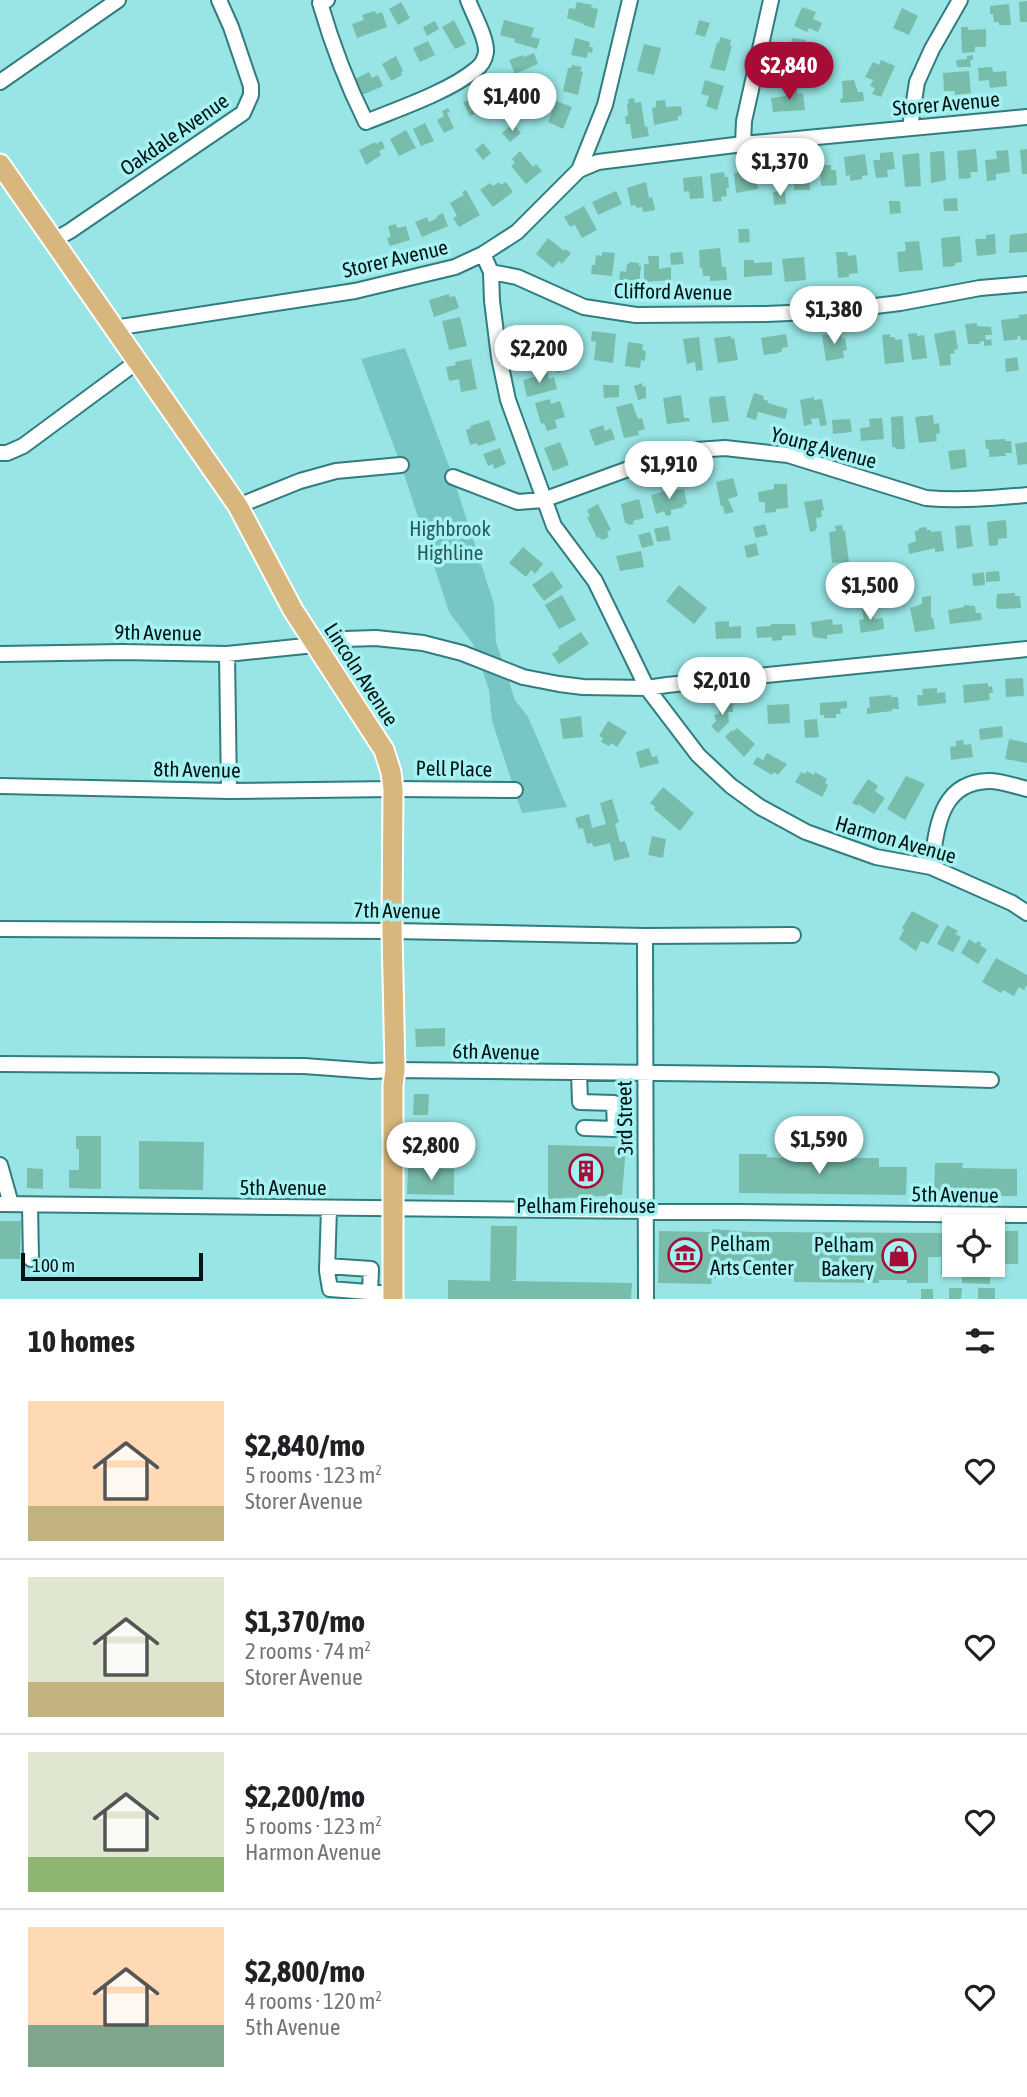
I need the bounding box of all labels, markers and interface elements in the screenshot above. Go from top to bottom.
pin: $2,840 [732,42,846,102]
text: $2,840 [761,52,818,78]
pin: $1,400 [455,74,569,133]
text: $1,400 [484,83,541,109]
street label: Storer Avenue [891,86,1001,120]
street label: Oakdale Avenue [115,88,233,180]
pin: $1,370 [723,138,837,198]
text: $1,370 [752,148,809,174]
street label: Storer Avenue [340,234,450,282]
street label: Clifford Avenue [614,278,732,304]
pin: $1,380 [777,286,891,346]
text: $1,380 [806,296,863,322]
pin: $2,200 [482,326,596,385]
text: $2,200 [511,335,568,361]
street label: Young Avenue [769,421,879,473]
pin: $1,910 [612,442,726,501]
text: $1,910 [641,451,698,477]
park label: Highbrook Highline [409,516,491,564]
pin: $1,500 [813,562,927,622]
text: $1,500 [842,572,899,598]
street label: Lincoln Avenue [320,618,404,730]
street label: 9th Avenue [114,619,202,645]
pin: $2,010 [665,658,779,717]
text: $2,010 [694,667,751,693]
street label: Pell Place [416,755,492,781]
street label: 8th Avenue [153,756,241,782]
street label: Harmon Avenue [833,810,959,868]
street label: 7th Avenue [353,897,441,923]
street label: 6th Avenue [452,1038,540,1064]
street label: 3rd Street [611,1080,637,1156]
pin: $1,590 [762,1116,876,1176]
pin: $2,800 [374,1122,488,1182]
text: $1,590 [791,1126,848,1152]
text: $2,800 [403,1132,460,1158]
building icon: Pelham Firehouse [567,1152,605,1190]
street label: 5th Avenue [239,1175,327,1199]
street label: 5th Avenue [911,1181,999,1207]
place label: Pelham Firehouse [516,1193,656,1217]
map controls [942,1214,1005,1277]
button: locate [942,1214,1005,1277]
place label: Pelham Arts Center [710,1231,794,1279]
place label: Pelham Bakery [814,1232,874,1280]
museum icon: Pelham Arts Center [666,1236,704,1274]
shop icon: Pelham Bakery [880,1237,918,1275]
scale bar [21,1250,203,1282]
text: 100 m [32,1254,75,1276]
icon: filters [961,1322,999,1360]
text: 10 homes [28,1324,135,1358]
text: $2,840/mo [245,1428,365,1462]
icon: home [84,1429,168,1513]
icon: heart [961,1452,999,1490]
text: 5 rooms · 123 m² [245,1462,382,1488]
text: Storer Avenue [245,1488,363,1514]
text: $1,370/mo [245,1604,365,1638]
icon: home [84,1605,168,1689]
icon: heart [961,1628,999,1666]
text: 2 rooms · 74 m² [245,1638,371,1664]
text: Storer Avenue [245,1664,363,1690]
text: $2,200/mo [245,1779,365,1813]
icon: home [84,1780,168,1864]
icon: heart [961,1803,999,1841]
text: 5 rooms · 123 m² [245,1813,382,1839]
text: Harmon Avenue [245,1839,381,1865]
text: $2,800/mo [245,1954,365,1988]
icon: home [84,1955,168,2039]
icon: heart [961,1978,999,2016]
text: 4 rooms · 120 m² [245,1988,382,2014]
text: 5th Avenue [245,2014,340,2040]

